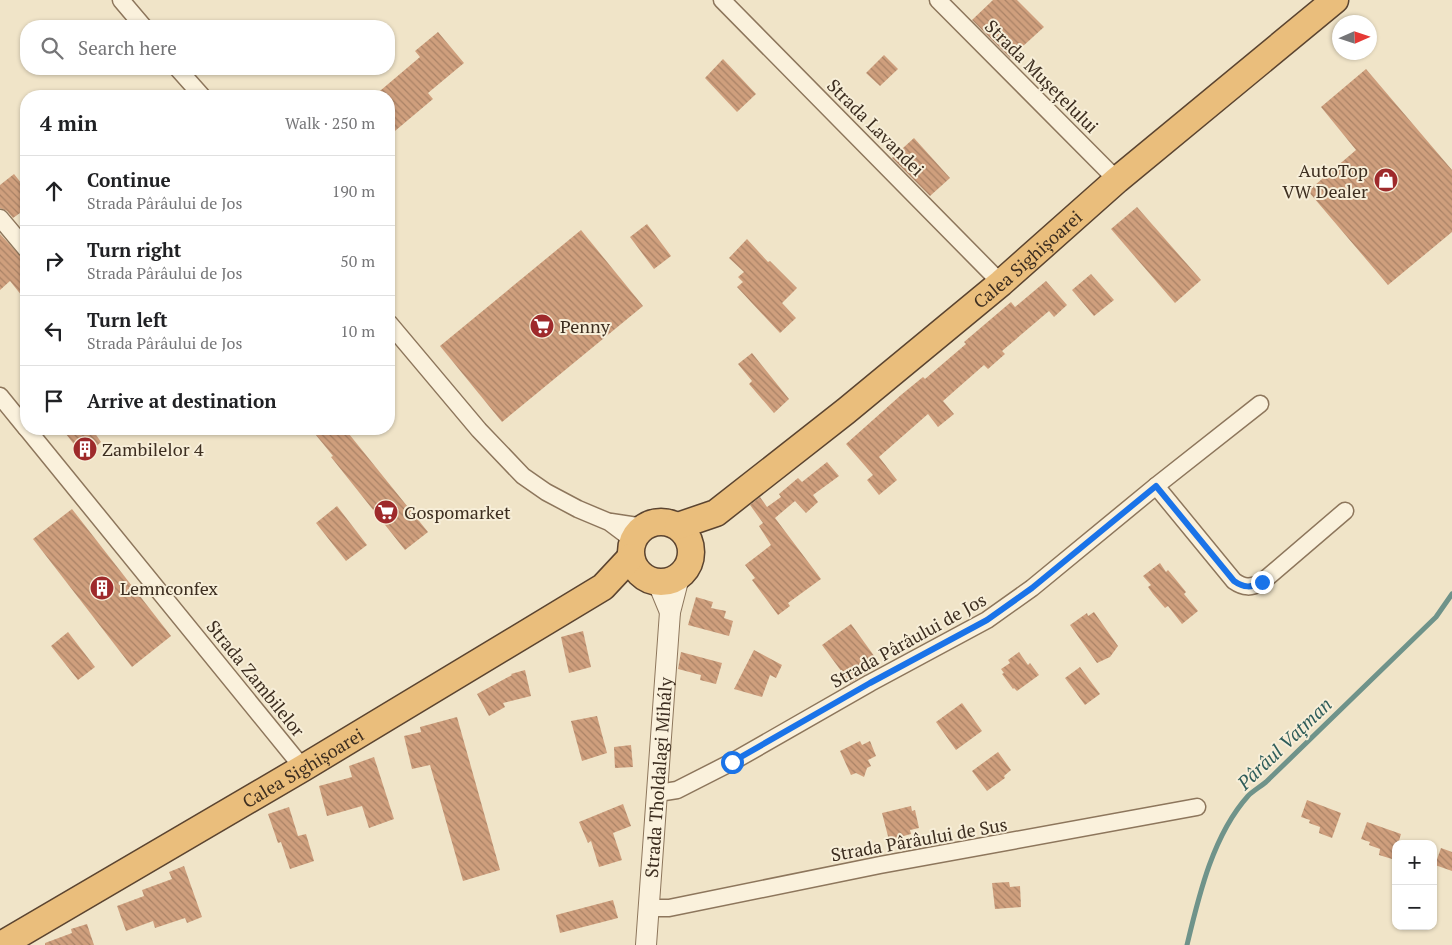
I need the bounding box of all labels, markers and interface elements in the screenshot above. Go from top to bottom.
street label: Strada Mușețelului [980,14,1104,138]
north arrow [1332,15,1377,60]
search box [20,20,395,75]
icon: search [38,34,66,62]
text: Search here [78,35,177,60]
street label: Strada Lavandei [822,73,930,181]
text: 4 min [40,109,97,137]
text: Walk · 250 m [285,112,375,134]
place label: AutoTop VW Dealer [1282,158,1368,203]
text: Continue [87,167,171,192]
shop icon: AutoTop VW Dealer [1373,167,1399,193]
icon: ahead [40,177,68,205]
text: 190 m [332,180,375,202]
text: Strada Pârâului de Jos [87,192,242,214]
street label: Calea Sighișoarei [968,205,1087,313]
text: Turn right [87,237,181,262]
icon: right [40,247,68,275]
text: 50 m [340,250,375,272]
text: Strada Pârâului de Jos [87,262,242,284]
text: Turn left [87,307,168,332]
supermarket icon: Penny [529,313,555,339]
place label: Penny [560,314,611,338]
icon: left [40,317,68,345]
text: 10 m [340,320,375,342]
text: Strada Pârâului de Jos [87,332,242,354]
icon: arrive [40,387,68,415]
text: Arrive at destination [87,388,276,413]
building icon: Zambilelor 4 [72,436,98,462]
place label: Zambilelor 4 [102,437,204,461]
supermarket icon: Gospomarket [373,499,399,525]
place label: Gospomarket [404,500,511,524]
route end [1251,571,1274,594]
building icon: Lemnconfex [89,575,115,601]
place label: Lemnconfex [120,576,218,600]
street label: Strada Pârâului de Jos [826,587,990,693]
street label: Strada Zambilelor [202,615,310,741]
street label: Strada Tholdalagi Mihály [639,675,677,879]
water label: Pârâul Vațman [1231,691,1337,795]
street label: Calea Sighișoarei [238,722,368,813]
route start [721,751,744,774]
street label: Strada Pârâului de Sus [829,812,1009,866]
map controls [1392,840,1437,930]
button: + [1392,840,1437,885]
button: − [1392,885,1437,930]

